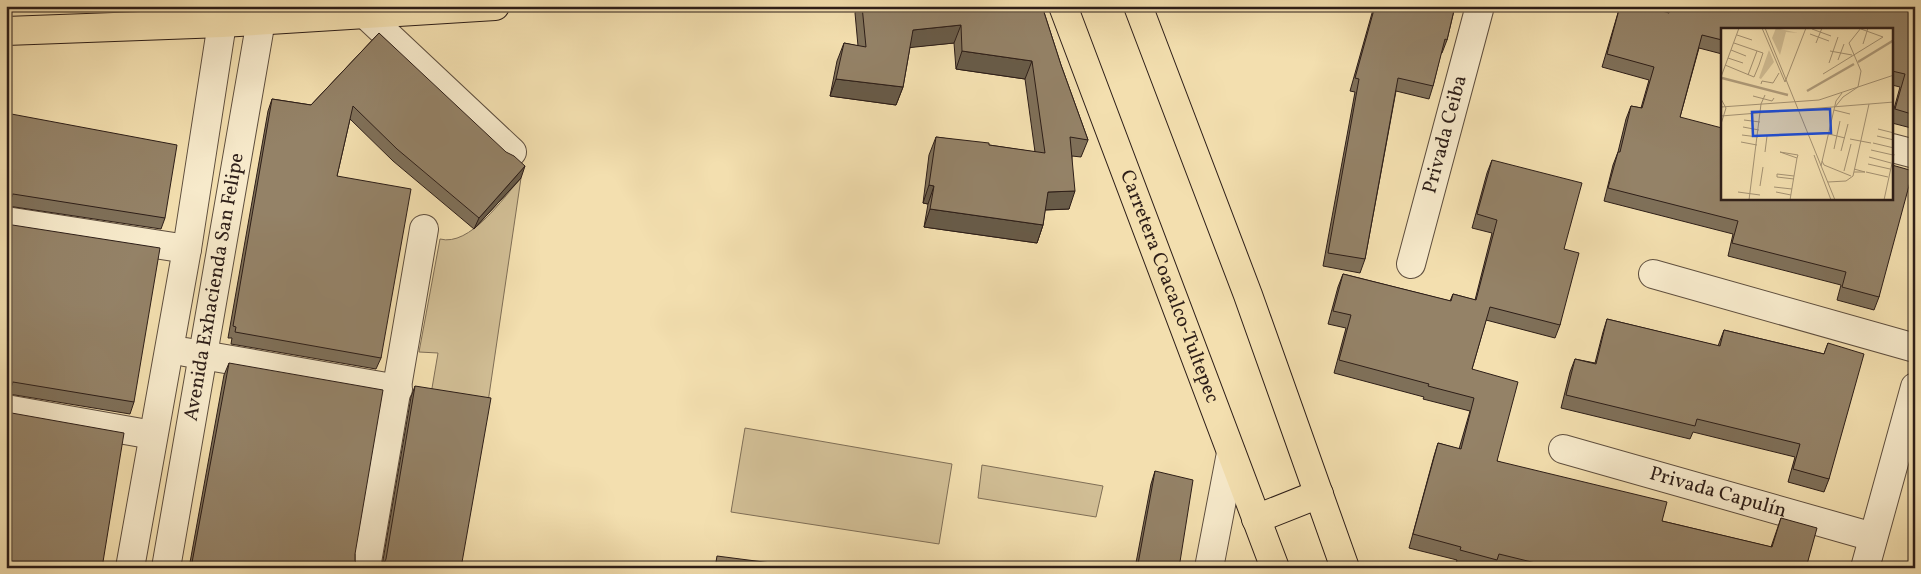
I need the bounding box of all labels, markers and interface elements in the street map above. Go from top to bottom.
inset map [1721,28,1894,200]
street label: Privada Ceiba [1416,72,1475,197]
street label: Avenida Exhacienda San Felipe [178,151,252,423]
street label: Carretera Coacalco-Tultepec [1112,166,1226,407]
street label: Privada Capulín [1646,460,1790,526]

